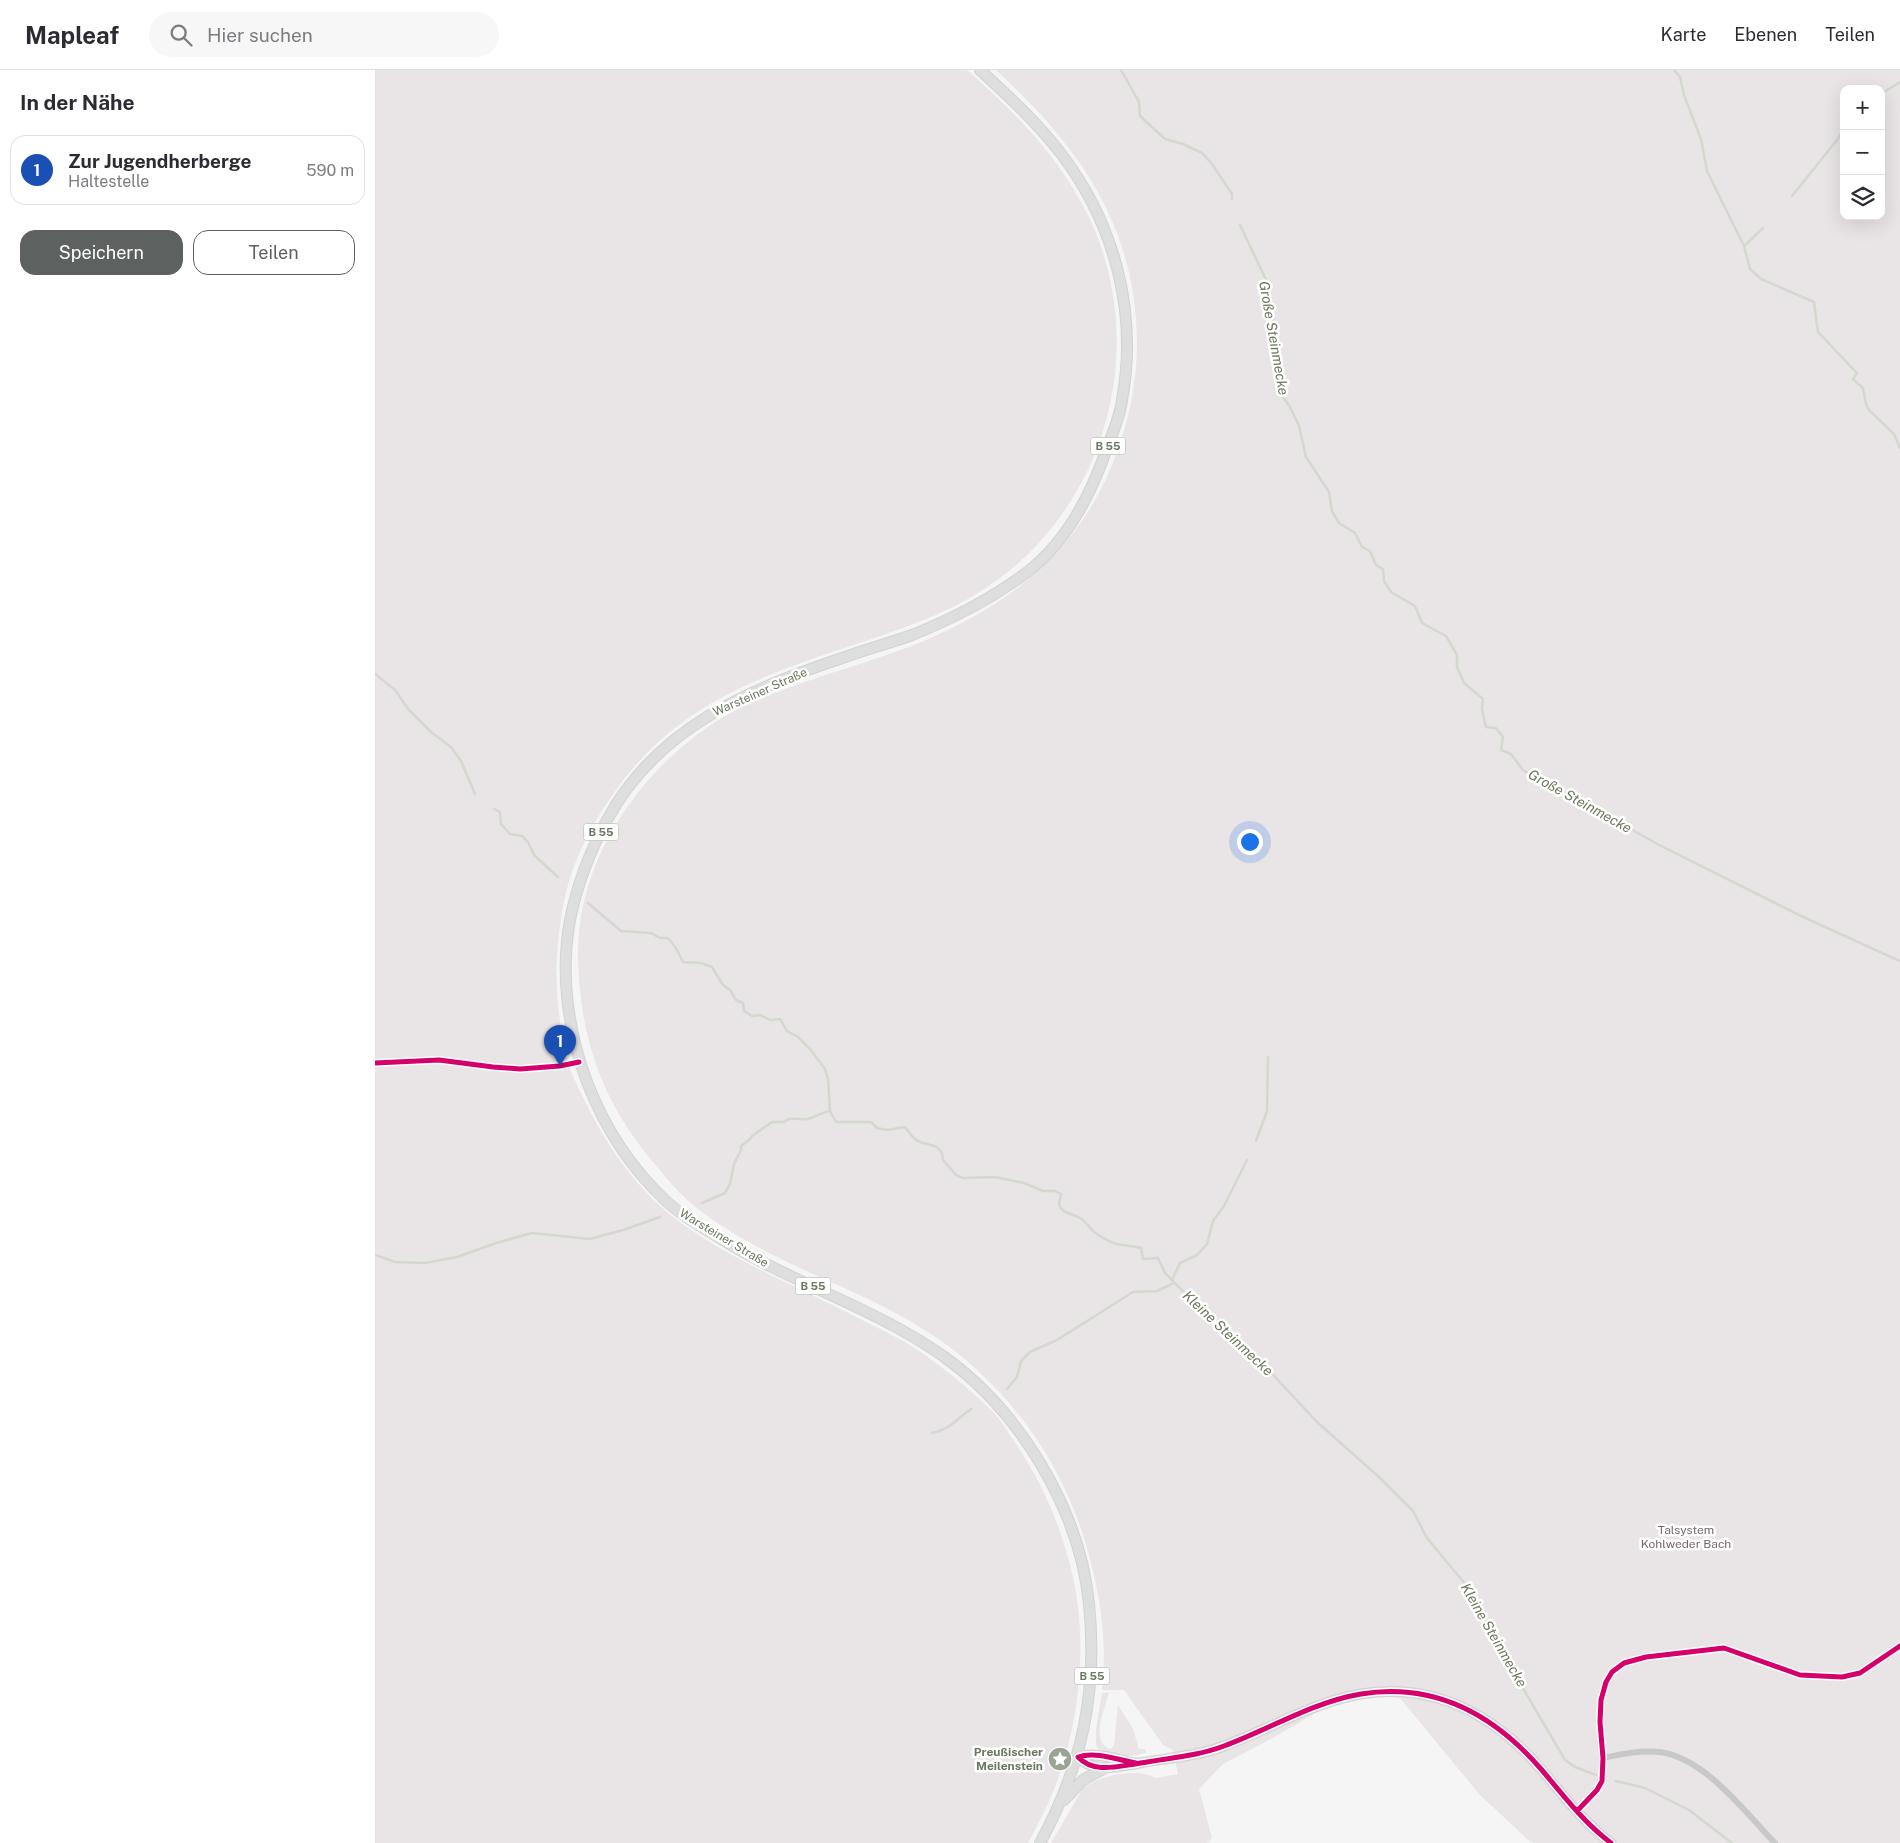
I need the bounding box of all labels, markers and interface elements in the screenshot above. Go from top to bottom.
search box [149,12,499,57]
text: Mapleaf [25,21,119,49]
icon: search [167,21,195,49]
text: Hier suchen [207,24,313,46]
text: Karte [1661,24,1706,45]
text: Ebenen [1734,24,1797,45]
text: Teilen [1825,24,1875,45]
map controls [1840,85,1885,220]
button: + [1840,85,1885,130]
text: In der Nähe [20,90,135,115]
button: − [1840,130,1885,175]
text: Zur Jugendherberge [68,150,251,172]
text: 1 [34,161,40,180]
text: 590 m [306,161,354,180]
text: Haltestelle [68,172,149,191]
button: layers [1840,175,1885,220]
button: Speichern [20,230,183,275]
button: Teilen [193,230,355,275]
water label: Große Steinmecke [1256,280,1292,397]
road number: B 55 [1091,438,1125,454]
street label: Warsteiner Straße [711,665,809,719]
water label: Große Steinmecke [1526,766,1635,836]
road number: B 55 [583,824,619,840]
your location [1237,829,1263,855]
pin: 1 [544,1025,576,1066]
street label: Warsteiner Straße [677,1206,771,1270]
road number: B 55 [795,1278,831,1294]
water label: Kleine Steinmecke [1180,1287,1277,1379]
park label: Talsystem Kohlweder Bach [1641,1523,1731,1551]
water label: Kleine Steinmecke [1458,1580,1530,1690]
road number: B 55 [1075,1668,1109,1684]
place label: Preußischer Meilenstein [974,1745,1043,1773]
place icon: Preußischer Meilenstein [1047,1746,1073,1772]

